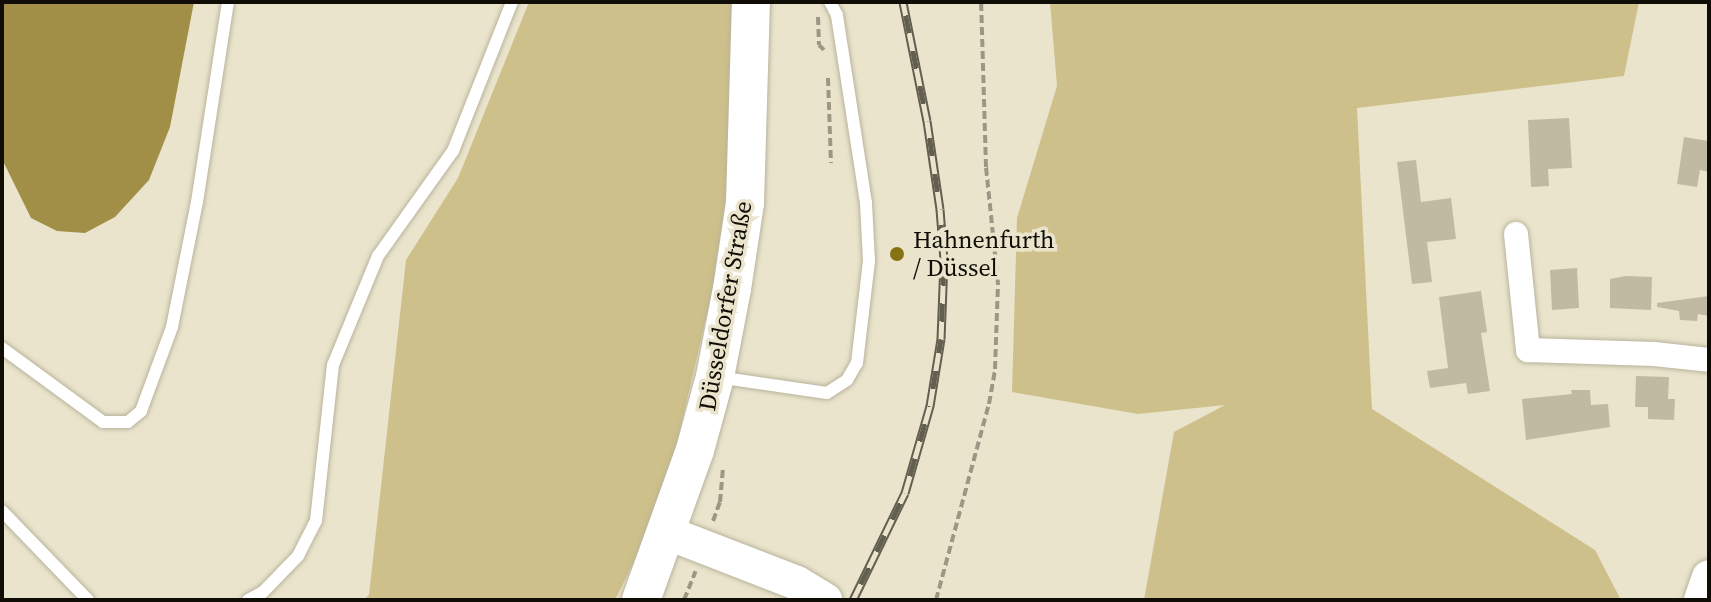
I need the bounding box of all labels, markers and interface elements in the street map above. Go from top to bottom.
street label: Düsseldorfer Straße [692,199,758,413]
place label: Hahnenfurth / Düssel [913,226,1054,282]
marker: Hahnenfurth / Düssel [888,245,906,263]

